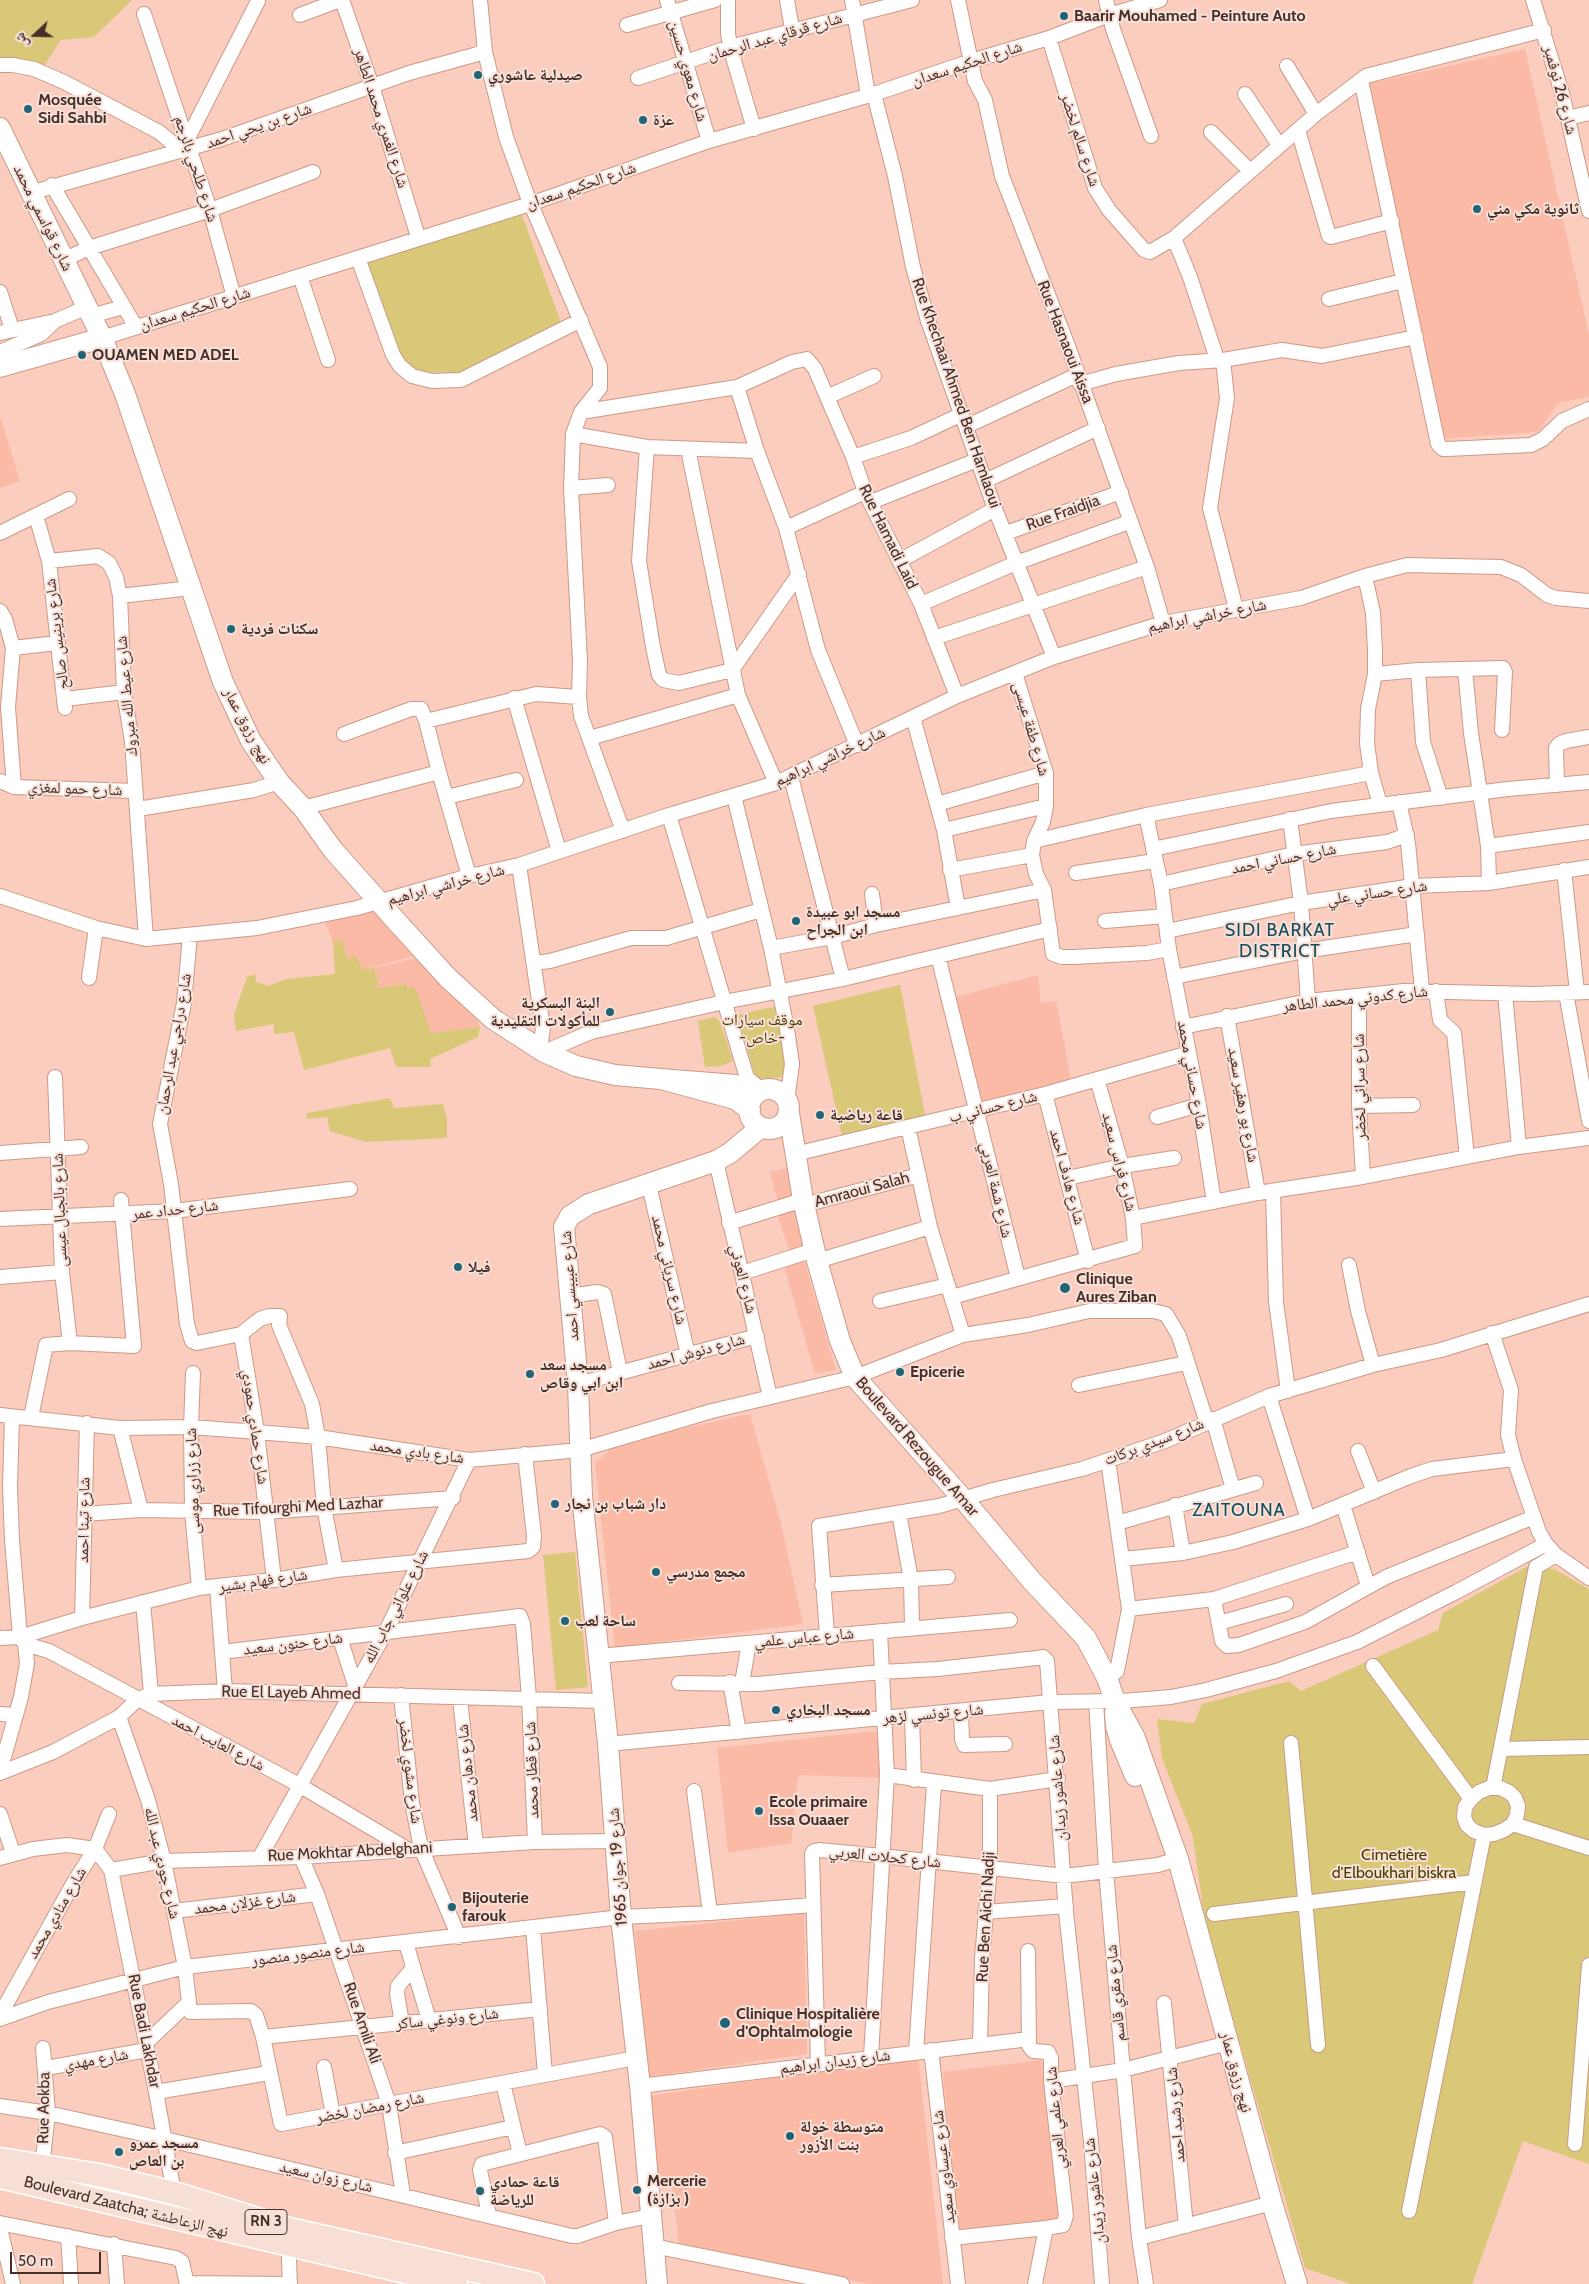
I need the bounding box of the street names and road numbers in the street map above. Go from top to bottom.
street label: شارع قرقاي عبد الرحمان [705,9,845,65]
street label: شارع معوي حسين [664,18,712,124]
street label: شارع الحكيم سعدان [909,37,1025,91]
street label: شارع 26 نوفمبر [1539,43,1581,137]
street label: شارع الغمري محمد الطاهر [349,46,413,190]
street label: شارع سالم لخضر [1056,91,1104,189]
street label: شارع بن يحي احمد [204,99,314,153]
street label: شارع طلحي بالرجم [170,113,222,225]
street label: شارع الحكيم سعدان [524,158,638,214]
street label: شارع قواسمي محمد [9,162,77,274]
street label: Rue Khechaai Ahmed Ben Hamlaoui [907,275,1005,511]
street label: Rue Hasnaoui Aissa [1033,278,1097,406]
street label: شارع الحكيم سعدان [137,283,253,335]
street label: Rue Hamadi Laid [854,482,922,592]
street label: Rue Fraidjia [1024,491,1102,535]
street label: شارع برينيس صالح [41,578,73,690]
street label: شارع خراشي ابراهيم [1146,595,1268,637]
street label: شارع عيط الله مبروك [112,635,142,757]
street label: شارع طفة عيسى [1008,680,1054,778]
street label: نهج رزوق عمار [219,685,275,767]
street label: شارع خراشي ابراهيم [771,723,889,791]
street label: شارع حمو لمغزي [27,778,123,800]
street label: شارع حساني احمد [1230,839,1338,879]
street label: شارع خراشي ابراهيم [385,860,507,910]
street label: شارع حساني علي [1326,876,1428,910]
street label: شارع دراجي عبد الرحمان [152,972,196,1116]
street label: شارع كدوني محمد الطاهر [1281,982,1429,1016]
street label: شارع حساني محمد [1173,1019,1211,1131]
street label: شارع سراني لخضر [1349,1033,1371,1141]
street label: شارع بو رهفير سعيد [1223,1046,1263,1164]
street label: شارع حساني ب [947,1087,1039,1127]
street label: شارع فراس سعيد [1097,1111,1141,1213]
street label: شارع هادف احمد [1045,1127,1089,1227]
street label: شارع شمة العربي [976,1140,1016,1240]
street label: شارع بالجبال عيسى [48,1153,72,1267]
street label: Amraoui Salah [812,1168,912,1212]
street label: شارع حداد عمر [131,1196,219,1224]
street label: شارع سرياني محمد [647,1213,691,1327]
street label: شارع عبيبسي احمد [557,1230,583,1342]
street label: شارع العوني [725,1242,761,1316]
street label: شارع دنوش احمد [645,1330,747,1374]
street label: شارع حمادي حمودي [237,1368,273,1486]
street label: Boulevard Rezougue Amar [851,1373,983,1521]
street label: شارع سيدي بركات [1101,1414,1207,1470]
street label: شارع زراري موسى [182,1428,204,1534]
street label: شارع بادي محمد [369,1436,465,1468]
street label: شارع تينا احمد [74,1477,94,1563]
street label: Rue Tifourghi Med Lazhar [212,1493,384,1521]
street label: شارع علواني جاب الله [359,1547,433,1667]
street label: شارع فهام بشير [217,1565,309,1597]
street label: شارع عباس علمي [753,1624,855,1652]
street label: شارع حنون سعيد [242,1628,344,1660]
street label: Rue El Layeb Ahmed [221,1682,361,1704]
street label: شارع تونسي لزهر [882,1700,984,1728]
street label: شارع العايب احمد [168,1711,268,1775]
street label: شارع مشوي لخضر [394,1717,426,1825]
street label: شارع قطار محمد [521,1721,543,1819]
street label: شارع دهان محمد [453,1723,483,1823]
street label: شارع عاشور زيدان [1045,1734,1071,1842]
street label: شارع جودي عبد الله [140,1805,184,1921]
street label: شارع 19 جوان 1965 [604,1807,632,1927]
street label: Rue Mokhtar Abdelghani [267,1838,433,1866]
street label: شارع كحلات العربي [828,1842,942,1872]
street label: Rue Ben Aichi Nadji [973,1851,999,1983]
street label: شارع منادي محمد [23,1864,91,1962]
street label: شارع غزلان محمد [193,1887,297,1919]
street label: شارع منصور منصور [250,1938,366,1970]
street label: شارع مقري قاسم [1102,1944,1130,2042]
street label: Rue Badi Lakhdar [124,1972,164,2090]
street label: Rue Amili Ali [339,1980,385,2066]
street label: شارع ونوغي ساكر [394,2004,500,2034]
street label: نهج رزوق عمار [1216,2029,1256,2115]
street label: شارع مهدي [62,2045,130,2075]
street label: شارع زيدان ابراهيم [779,2046,891,2078]
street label: شارع علمي العربي [1042,2066,1070,2170]
street label: شارع رشيد احمد [1162,2066,1190,2164]
street label: Rue Aokba [34,2072,54,2144]
street label: شارع رمضان لخضر [314,2088,426,2128]
street label: شارع عيساوي سعيد [928,2109,960,2225]
street label: شارع عاشور زيدان [1080,2137,1110,2245]
street label: شارع زوان سعيد [278,2157,374,2197]
street label: Boulevard Zaatcha; نهج الزعاطشة [22,2172,230,2242]
road number: RN 3 [245,2210,287,2234]

